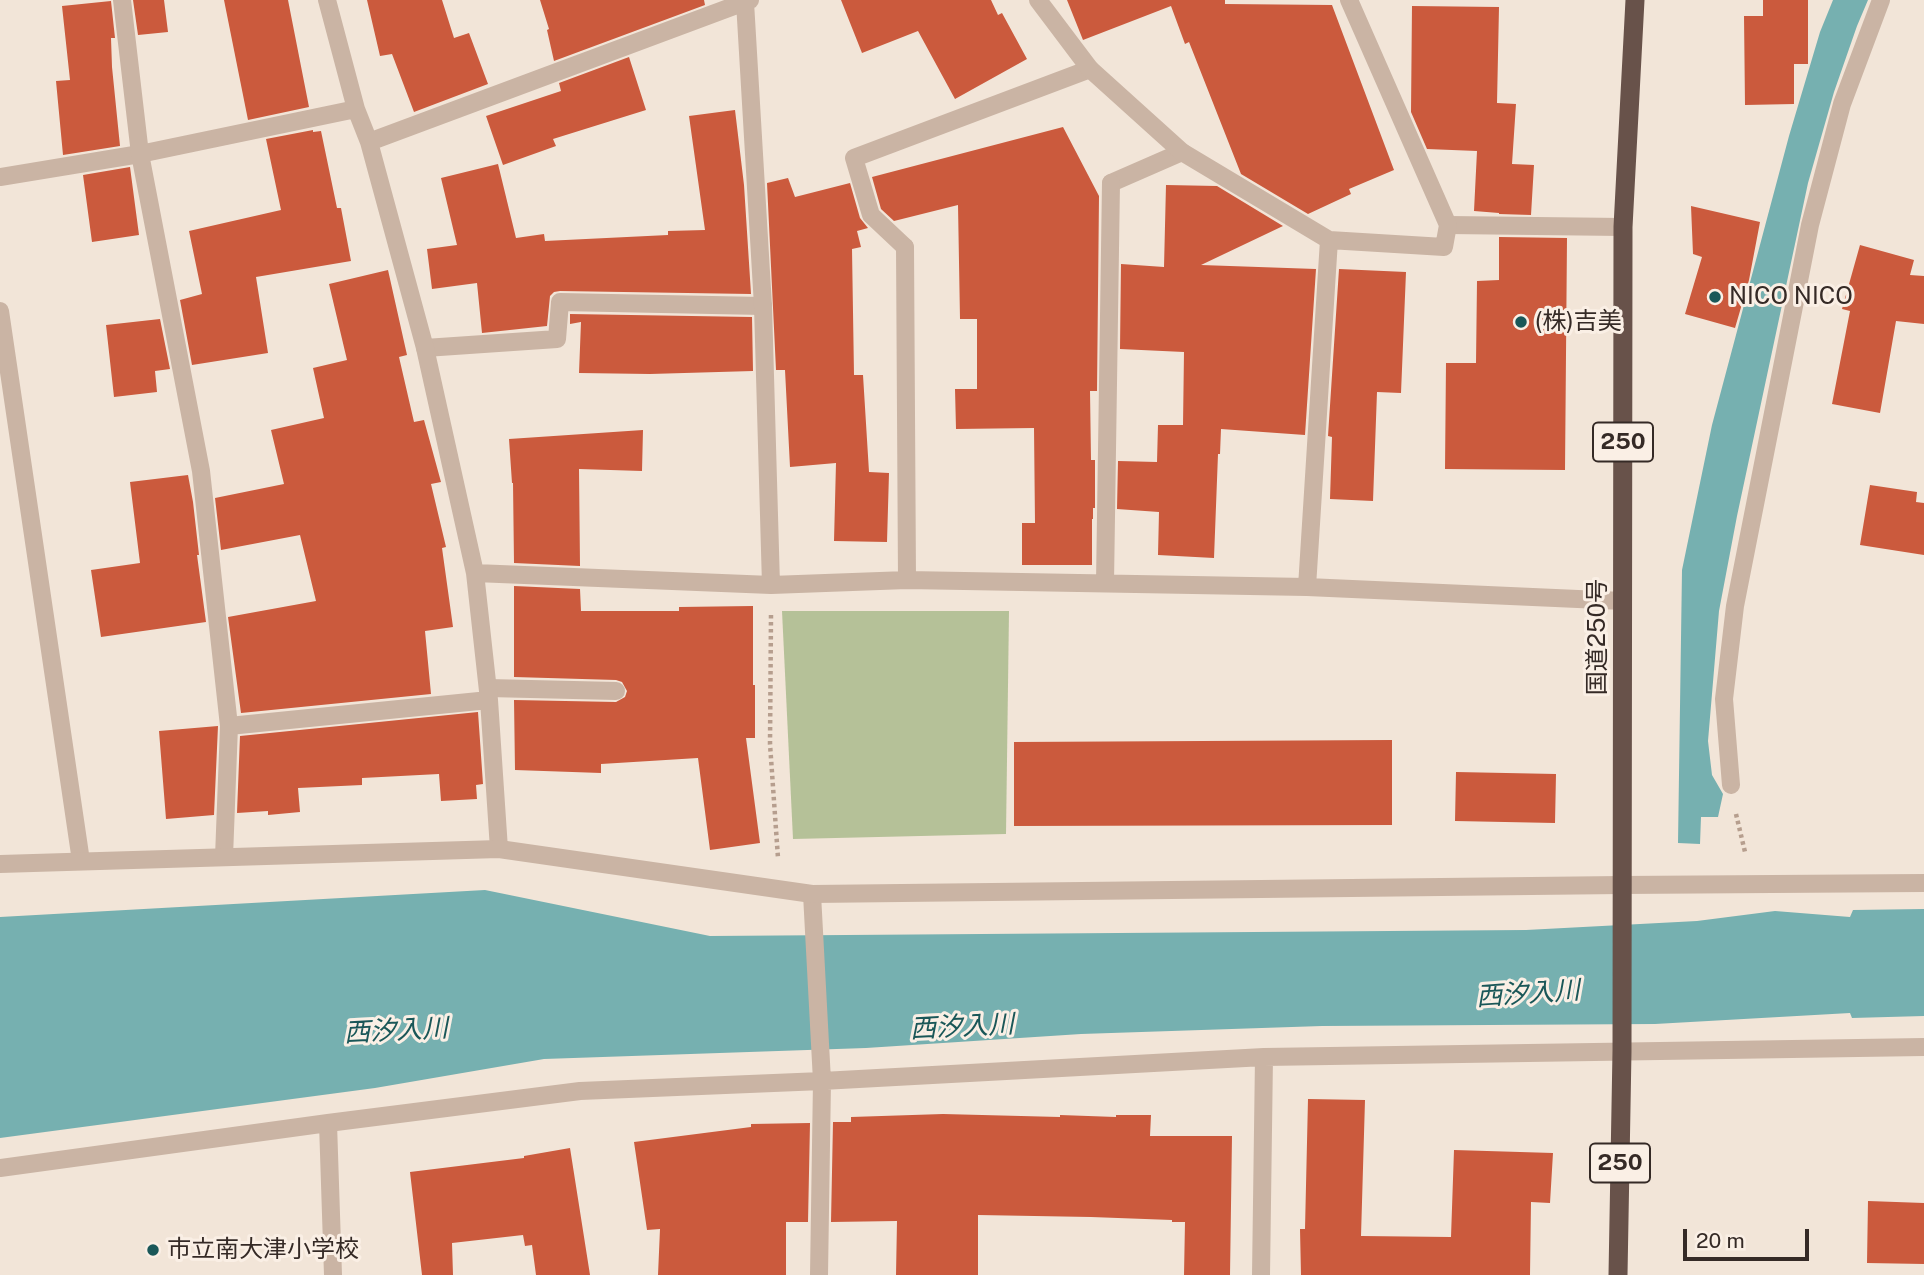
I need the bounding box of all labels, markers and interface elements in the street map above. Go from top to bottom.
place label: NICO NICO [1729,283,1853,311]
marker: NICO NICO [1707,289,1723,305]
place label: (株)吉美 [1535,308,1622,336]
marker: (株)吉美 [1513,314,1529,330]
road number: 250 [1593,422,1653,462]
street label: 国道250号 [1584,579,1612,695]
water label: 西汐入川 [1475,975,1581,1013]
water label: 西汐入川 [909,1009,1015,1045]
water label: 西汐入川 [343,1013,449,1049]
road number: 250 [1590,1144,1650,1182]
scale bar [1686,1216,1812,1260]
text: 20 m [1696,1228,1745,1253]
place label: 市立南大津小学校 [167,1236,359,1264]
marker: 市立南大津小学校 [145,1242,161,1258]

